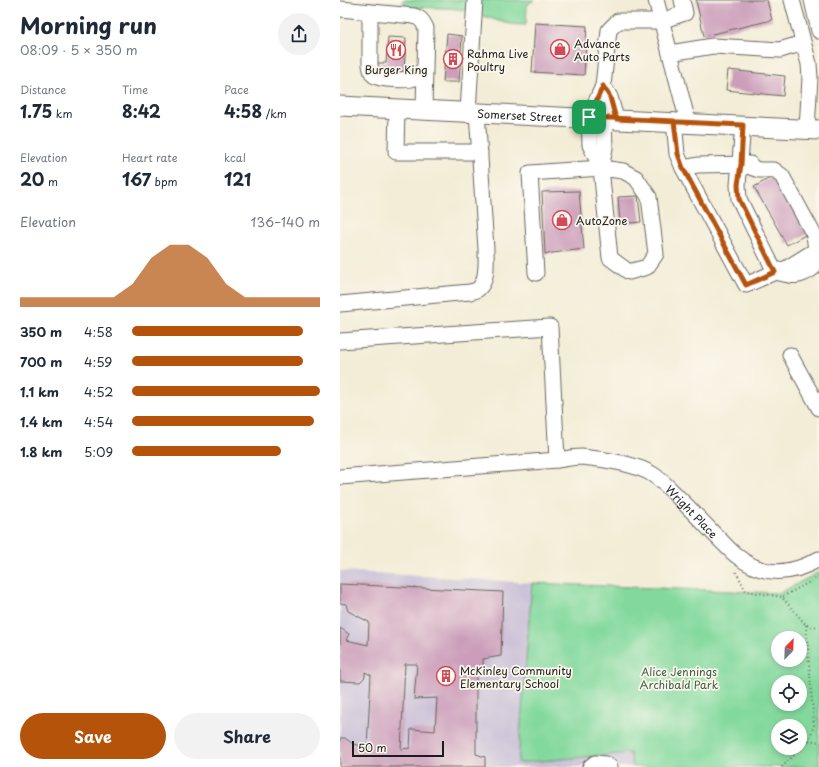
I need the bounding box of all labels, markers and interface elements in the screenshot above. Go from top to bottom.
text: Morning run [20,8,157,41]
button: share [278,13,320,55]
place label: Advance Auto Parts [574,35,630,65]
shop icon: Advance Auto Parts [549,38,571,60]
restaurant icon: Burger King [385,39,407,61]
text: 08:09 · 5 × 350 m [20,40,138,59]
place label: Rahma Live Poultry [467,45,528,75]
building icon: Rahma Live Poultry [442,48,464,70]
place label: Burger King [364,61,428,78]
text: Distance [20,81,66,98]
text: Time [122,81,148,98]
text: Pace [224,81,249,98]
text: 1.75 [20,98,52,124]
text: 8:42 [122,98,161,124]
text: 4:58 [224,98,262,124]
pin [572,100,606,134]
street label: Somerset Street [477,104,563,126]
text: km [52,105,72,122]
text: /km [262,105,287,122]
icon: arrive [578,106,600,128]
text: Elevation [20,149,67,166]
text: Heart rate [122,149,178,166]
text: kcal [224,149,246,166]
text: 20 [20,166,44,192]
text: 167 [122,166,151,192]
text: 121 [224,166,251,192]
text: m [44,173,58,190]
text: bpm [151,173,178,190]
shop icon: AutoZone [551,209,573,231]
text: Elevation [20,212,76,231]
text: 136–140 m [251,212,320,231]
place label: AutoZone [576,212,628,229]
text: 350 m [20,322,62,341]
text: 4:58 [84,322,113,341]
text: 700 m [20,352,62,371]
text: 4:59 [84,352,113,371]
text: 1.1 km [20,382,59,401]
text: 4:52 [84,382,113,401]
text: 1.4 km [20,412,63,431]
text: 4:54 [84,412,113,431]
text: 1.8 km [20,442,62,461]
text: 5:09 [84,442,113,461]
street label: Wright Place [662,481,722,542]
north arrow [771,631,807,667]
map controls [771,631,807,755]
place label: McKinley Community Elementary School [460,662,572,692]
park label: Alice Jennings Archibald Park [640,663,719,693]
building icon: McKinley Community Elementary School [435,665,457,687]
button: locate [771,675,807,711]
button: Save [20,713,166,759]
button: Share [174,713,320,759]
button: layers [771,719,807,755]
scale bar [352,739,444,758]
text: 50 m [358,739,387,756]

